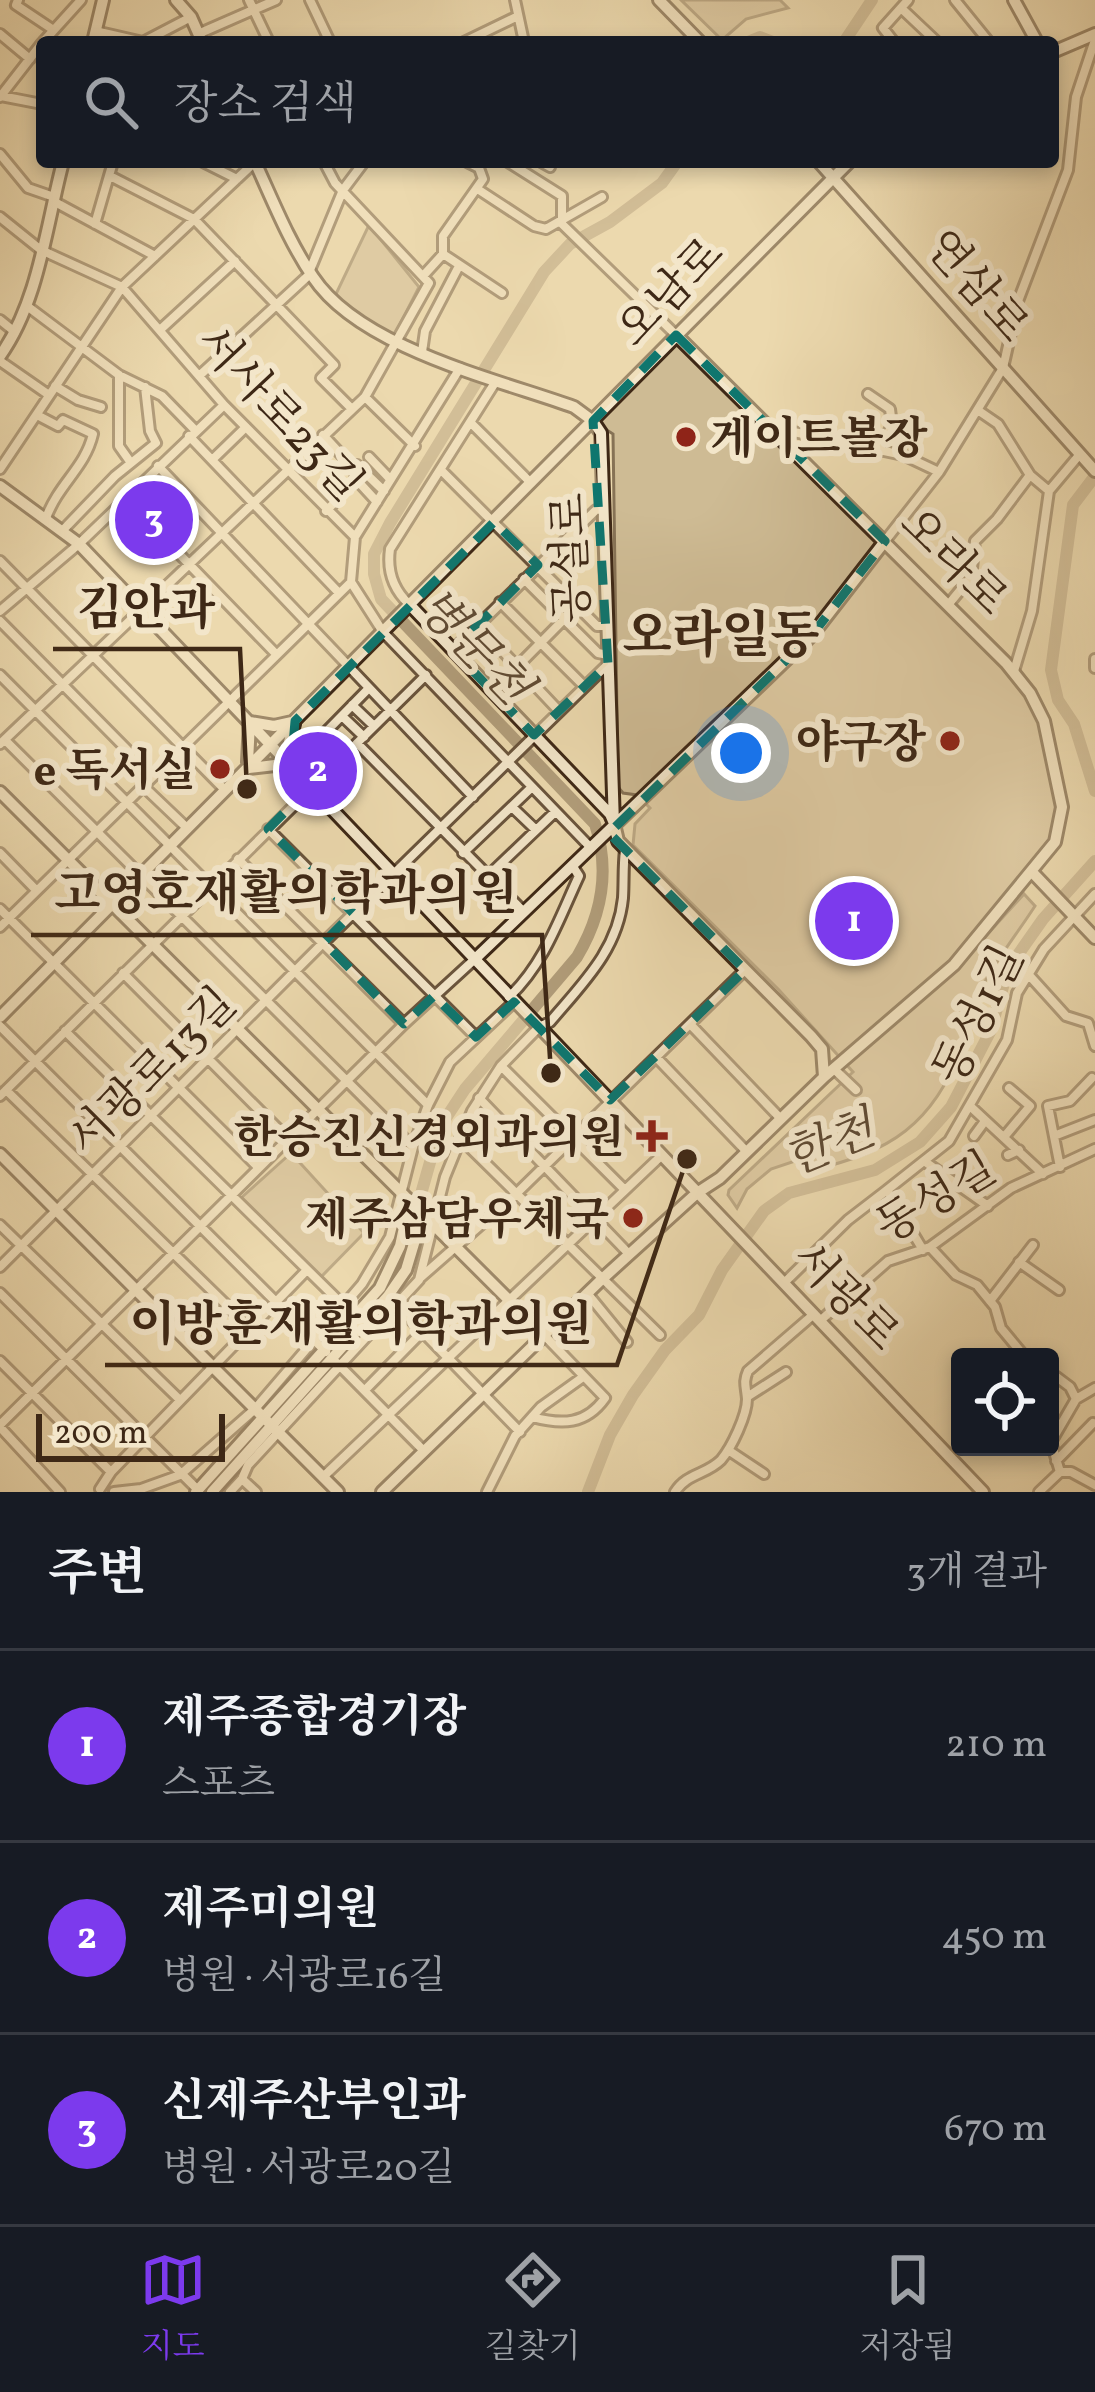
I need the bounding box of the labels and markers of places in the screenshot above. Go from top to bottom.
place label: 게이트볼장 [710,410,928,473]
marker: 게이트볼장 [673,424,699,450]
pin: 3 [115,475,193,565]
callout: 김안과 [53,565,240,649]
place label: 야구장 [796,714,927,777]
pin: 2 [279,726,357,816]
marker: 야구장 [937,728,963,754]
place label: e 독서실 [34,742,196,805]
marker: e 독서실 [207,756,233,782]
callout: 고영호재활의학과의원 [31,851,542,935]
pin: 1 [815,876,893,966]
place label: 한승진신경외과의원 [234,1109,625,1172]
marker: 한승진신경외과의원 [636,1120,668,1152]
place label: 제주삼담우체국 [305,1191,609,1254]
marker: 제주삼담우체국 [620,1205,646,1231]
callout: 이방훈재활의학과의원 [105,1281,617,1365]

